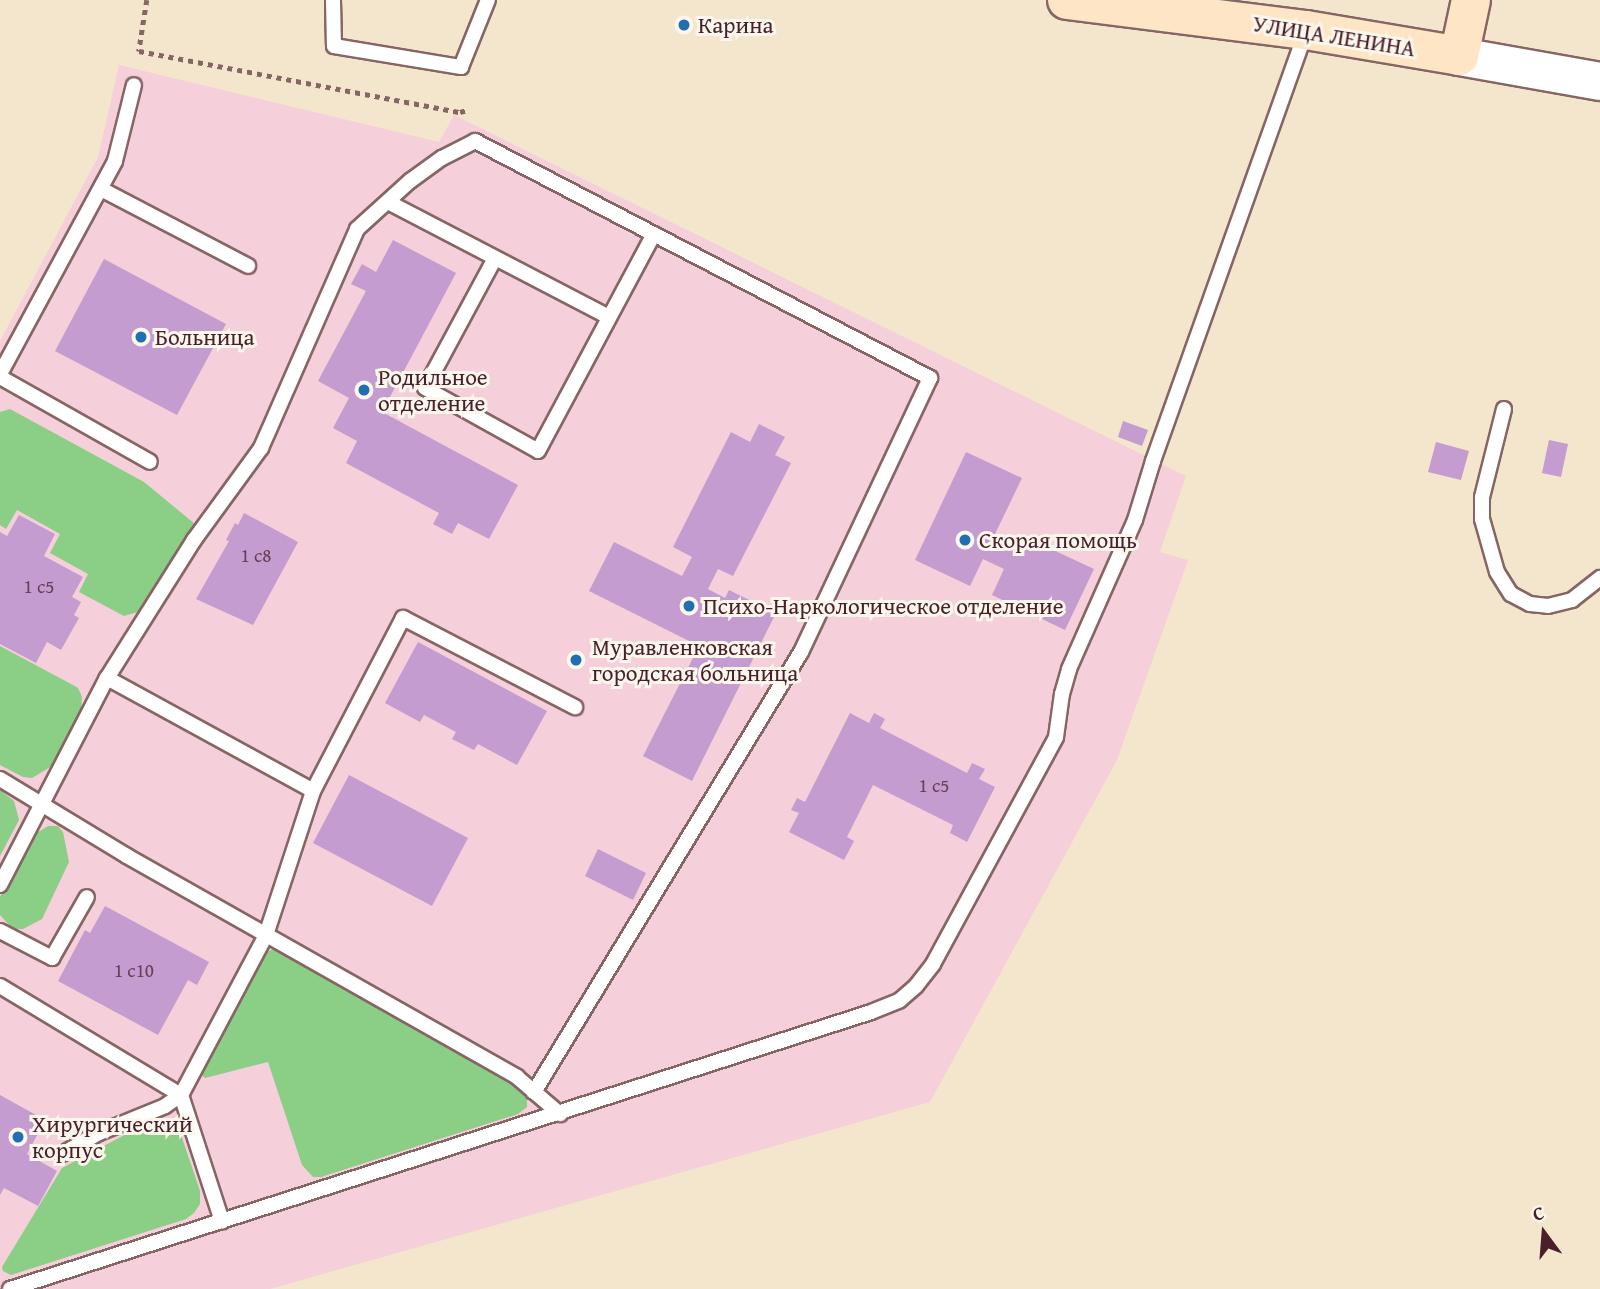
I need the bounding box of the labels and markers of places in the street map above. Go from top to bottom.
place label: Карина [698,11,773,39]
marker: Карина [676,17,692,33]
place label: Больница [155,323,254,351]
marker: Больница [133,329,149,345]
place label: Родильное отделение [378,363,488,417]
marker: Родильное отделение [356,382,372,398]
place label: Скорая помощь [979,526,1137,554]
marker: Скорая помощь [957,532,973,548]
place label: Психо-Наркологическое отделение [703,592,1064,620]
marker: Психо-Наркологическое отделение [681,598,697,614]
place label: Муравленковская городская больница [592,633,798,687]
marker: Муравленковская городская больница [566,650,586,670]
place label: Хирургический корпус [32,1110,193,1164]
marker: Хирургический корпус [10,1129,26,1145]

